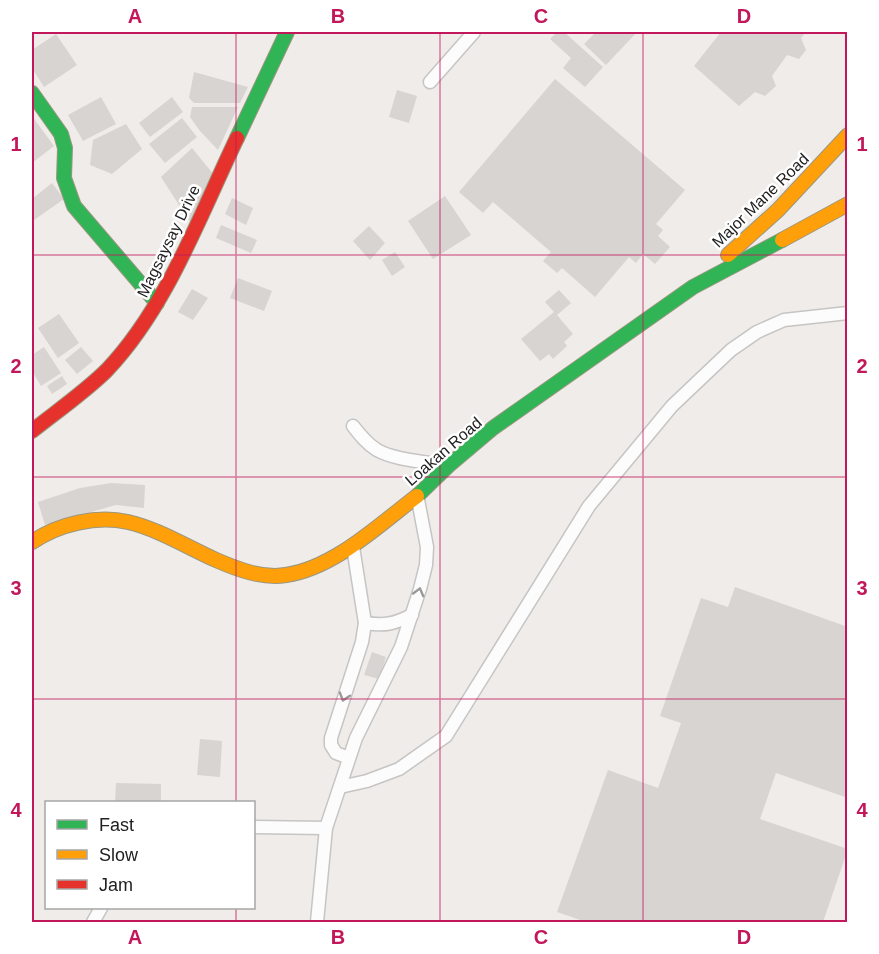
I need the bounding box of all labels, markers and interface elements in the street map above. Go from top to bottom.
text: A [128,5,142,27]
text: B [331,5,345,27]
text: C [534,5,548,27]
text: D [737,5,751,27]
text: 1 [10,133,22,155]
text: 1 [856,133,868,155]
street label: Major Mane Road [709,150,812,251]
street label: Magsaysay Drive [134,182,203,300]
text: 2 [10,355,22,377]
text: 2 [856,355,868,377]
street label: Loakan Road [402,414,485,489]
text: 3 [10,577,22,599]
text: 3 [856,577,868,599]
one-way arrow [412,587,424,598]
one-way arrow [339,691,351,702]
text: 4 [10,799,22,821]
text: 4 [856,799,868,821]
legend [45,801,255,909]
text: Fast [99,815,134,835]
text: Slow [99,845,139,865]
text: Jam [99,875,133,895]
text: A [128,926,142,948]
text: B [331,926,345,948]
text: C [534,926,548,948]
text: D [737,926,751,948]

